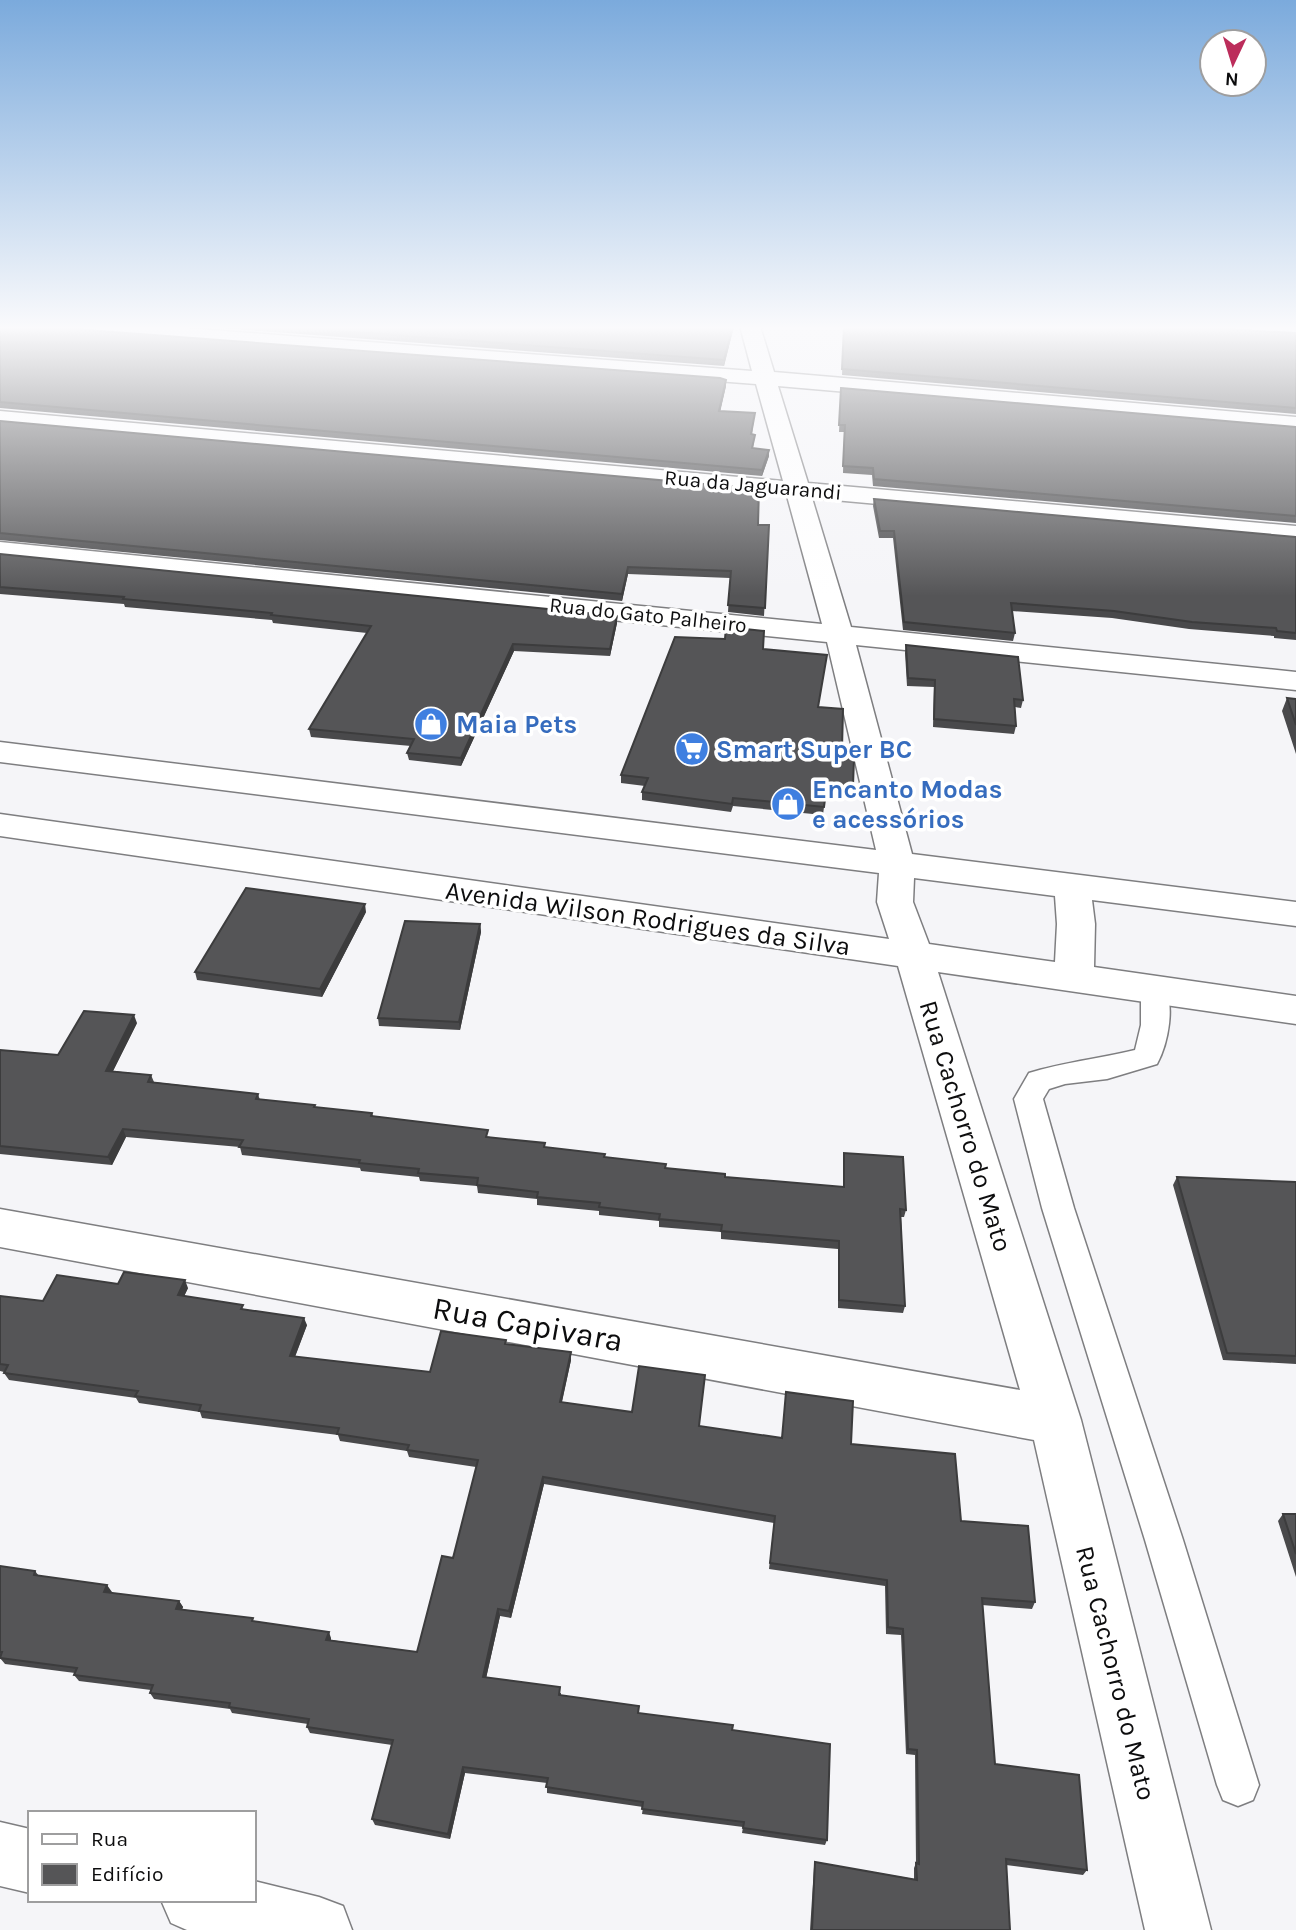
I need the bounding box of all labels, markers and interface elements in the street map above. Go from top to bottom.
north arrow [1198,28,1268,98]
text: N [1224,68,1239,90]
street label: Rua da Jaguarandi [663,465,843,505]
street label: Rua do Gato Palheiro [548,593,748,637]
shop icon: Maia Pets [412,705,450,743]
place label: Maia Pets [456,709,577,740]
supermarket icon: Smart Super BC [673,730,711,768]
place label: Smart Super BC [716,734,912,765]
place label: Encanto Modas e acessórios [812,774,1003,835]
shop icon: Encanto Modas e acessórios [769,785,807,823]
street label: Avenida Wilson Rodrigues da Silva [444,875,852,962]
street label: Rua Cachorro do Mato [913,997,1019,1255]
street label: Rua Capivara [430,1290,626,1359]
street label: Rua Cachorro do Mato [1069,1543,1162,1804]
legend [28,1811,256,1902]
text: Rua [91,1827,128,1851]
text: Edifício [91,1862,164,1886]

